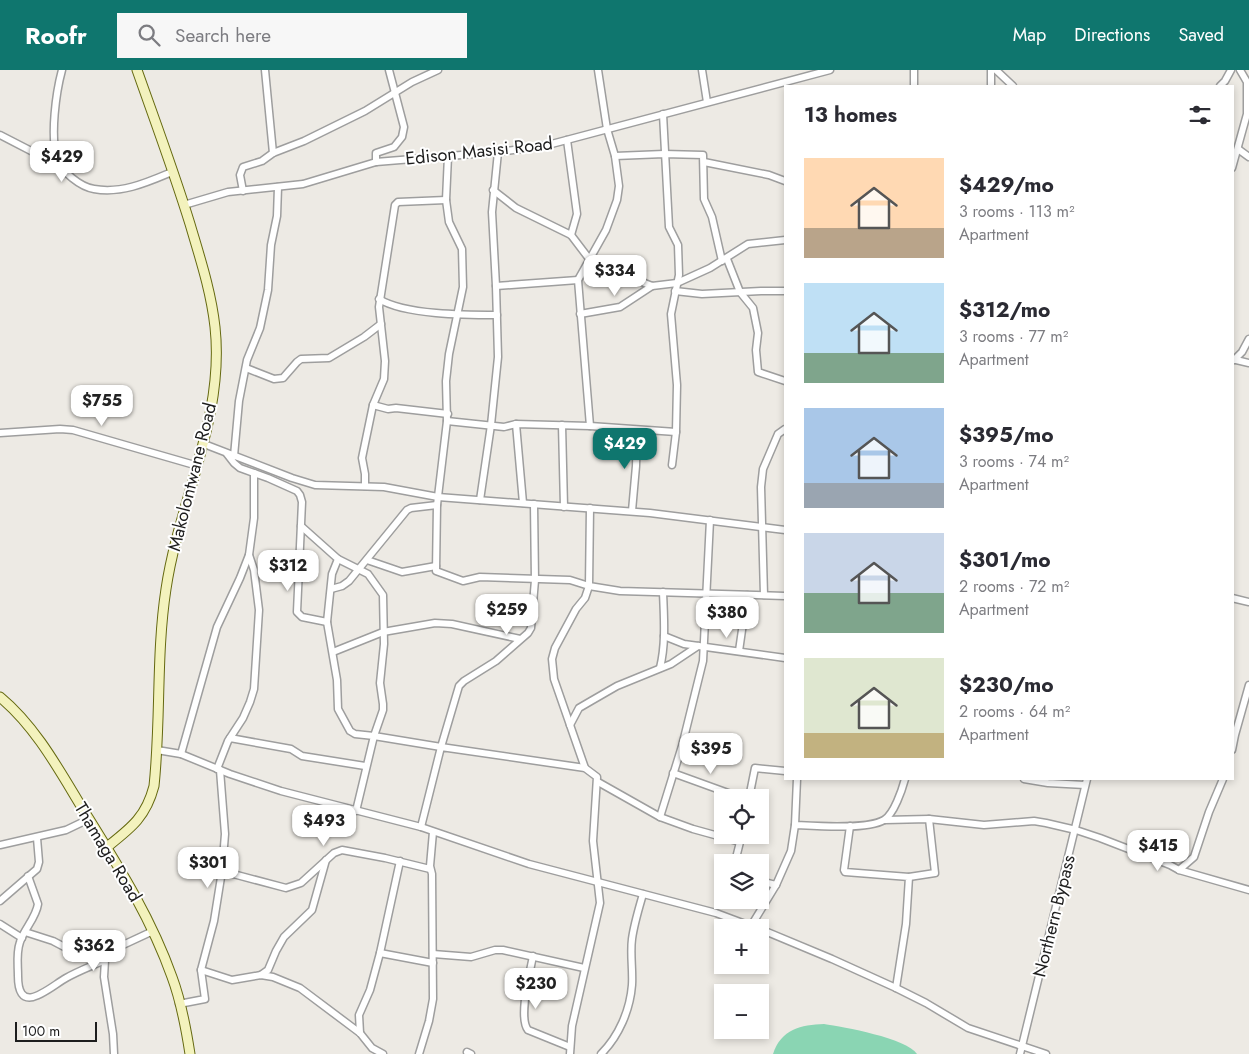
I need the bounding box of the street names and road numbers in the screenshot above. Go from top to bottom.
street label: Edison Masisi Road [404,130,554,172]
street label: Makolontwane Road [161,400,223,554]
street label: Thamaga Road [68,797,148,907]
street label: Northern Bypass [1026,852,1082,980]

